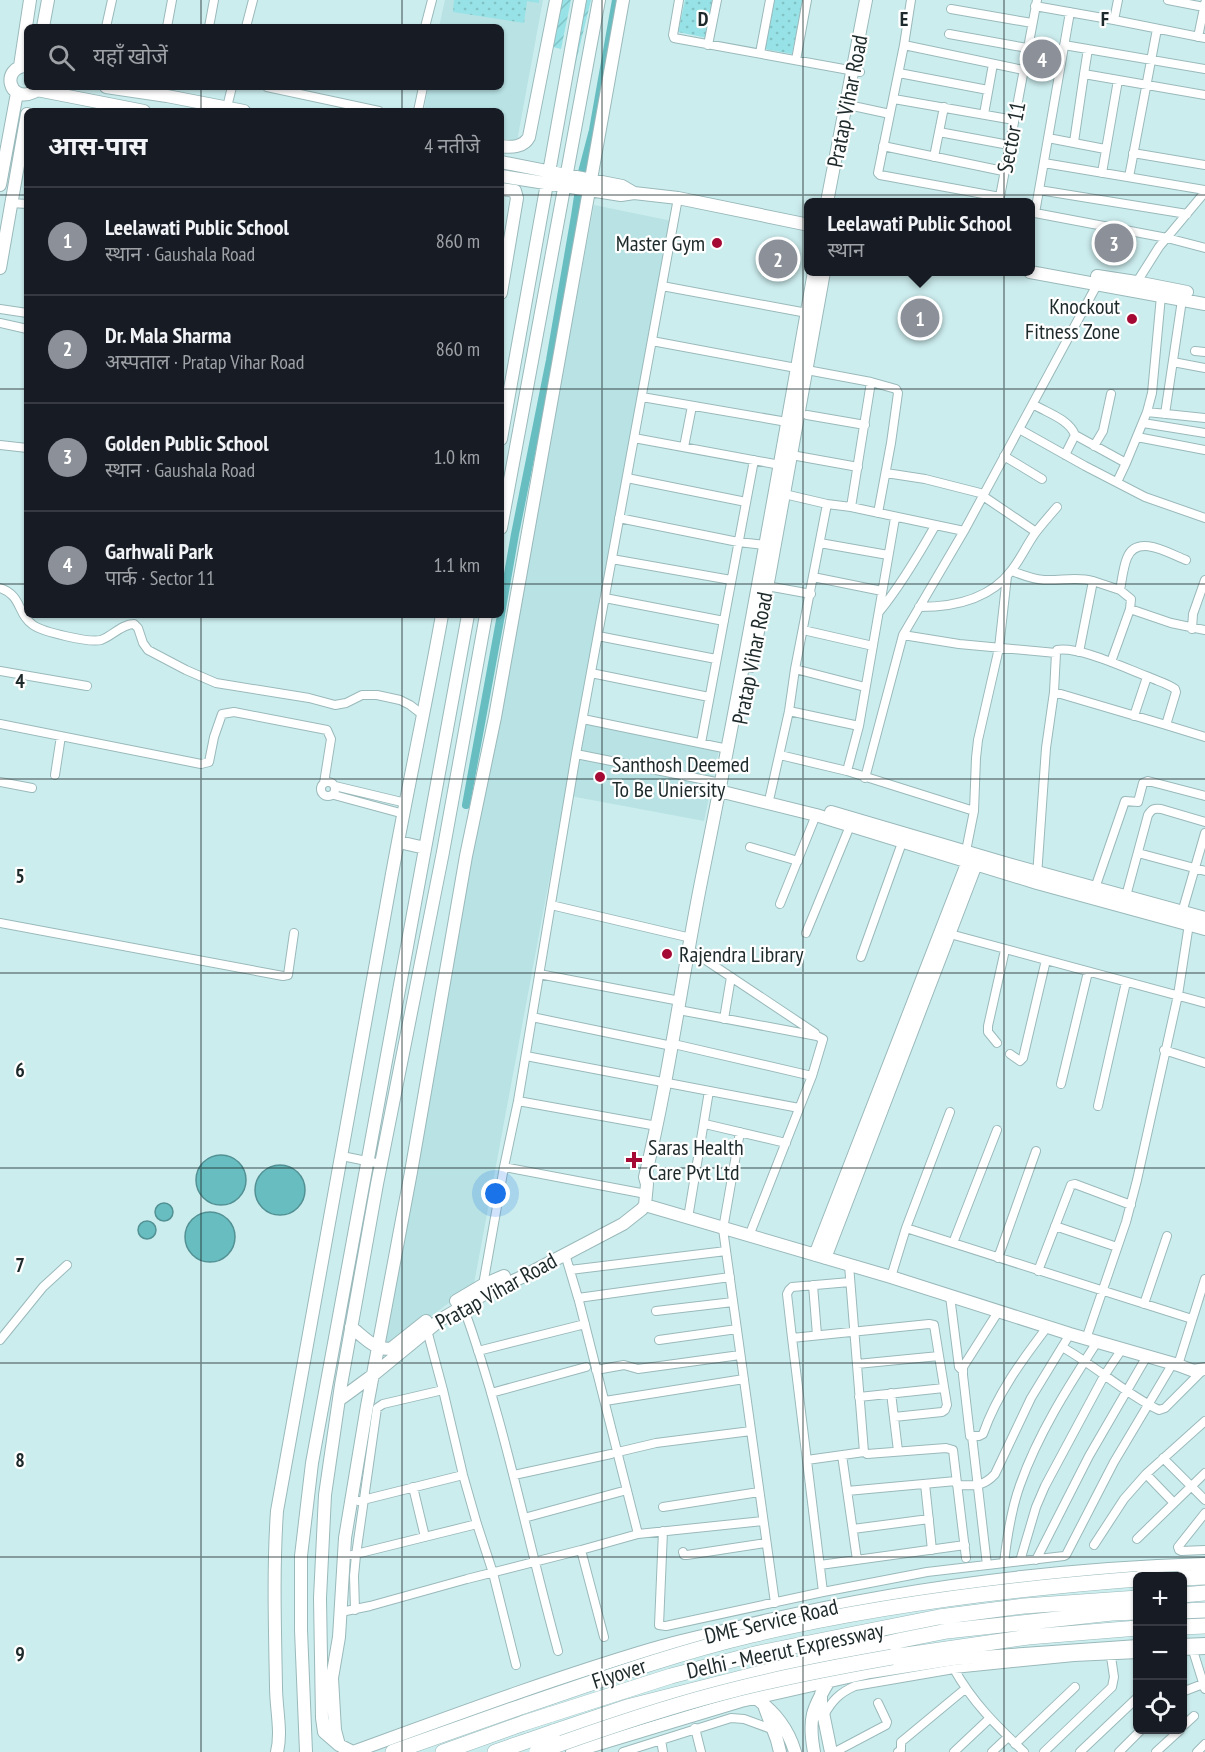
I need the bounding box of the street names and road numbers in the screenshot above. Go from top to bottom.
street label: Pratap Vihar Road [820,32,874,170]
street label: Sector 11 [990,99,1032,175]
street label: Pratap Vihar Road [725,589,779,727]
street label: Pratap Vihar Road [430,1246,562,1336]
street label: DME Service Road [701,1592,841,1650]
street label: Delhi - Meerut Expressway [684,1615,887,1685]
street label: Flyover [588,1651,650,1695]

